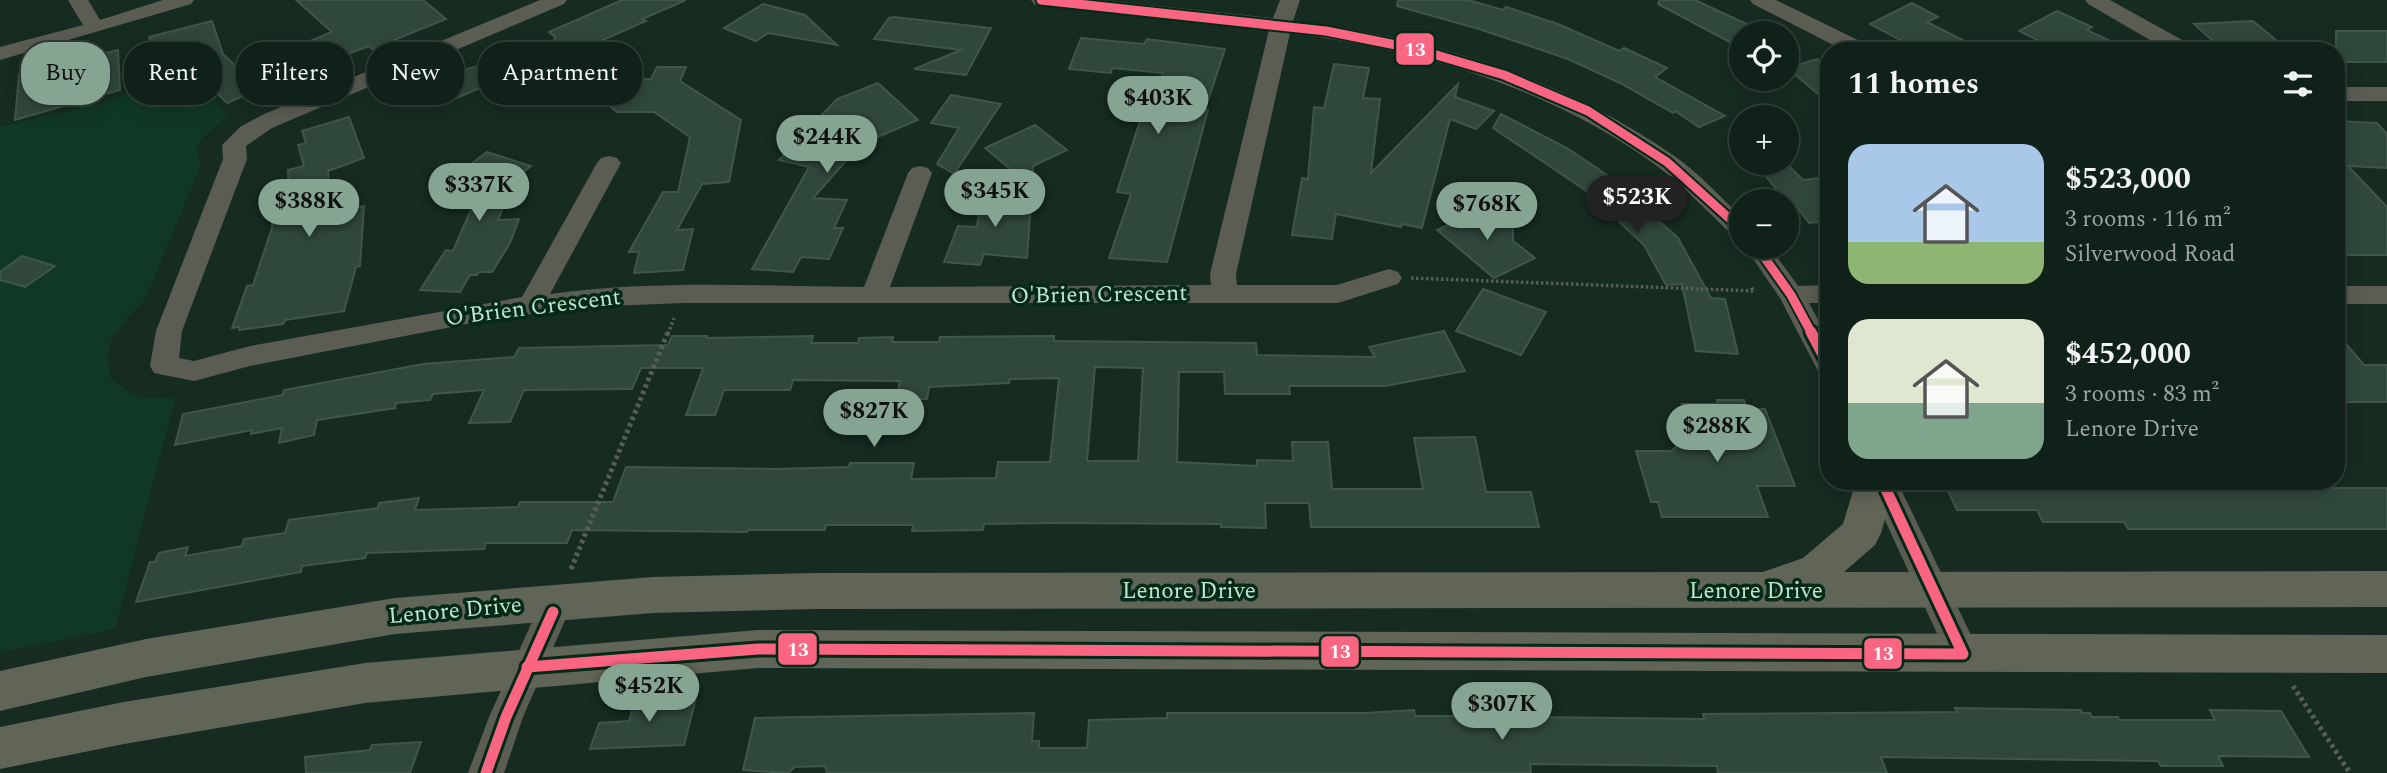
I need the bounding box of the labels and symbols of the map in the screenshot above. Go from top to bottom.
line badge: 13 [1395,32,1435,66]
text: 13 [1404,36,1426,65]
pin: $403K [1109,76,1207,136]
pin: $244K [778,116,876,175]
pin: $337K [430,164,528,223]
pin: $345K [946,170,1044,229]
pin: $523K [1588,176,1686,235]
pin: $388K [260,180,358,239]
pin: $768K [1438,182,1536,242]
street label: O'Brien Crescent [1010,276,1188,314]
street label: O'Brien Crescent [443,280,623,336]
pin: $827K [825,390,923,449]
pin: $288K [1668,405,1766,464]
street label: Lenore Drive [1122,574,1256,609]
street label: Lenore Drive [1689,574,1823,609]
street label: Lenore Drive [387,588,523,634]
line badge: 13 [777,632,818,666]
line badge: 13 [1320,635,1360,668]
text: 13 [787,636,809,665]
line badge: 13 [1863,637,1903,670]
text: 13 [1329,638,1351,667]
text: 13 [1872,640,1894,669]
pin: $452K [600,664,698,724]
pin: $307K [1453,682,1551,742]

